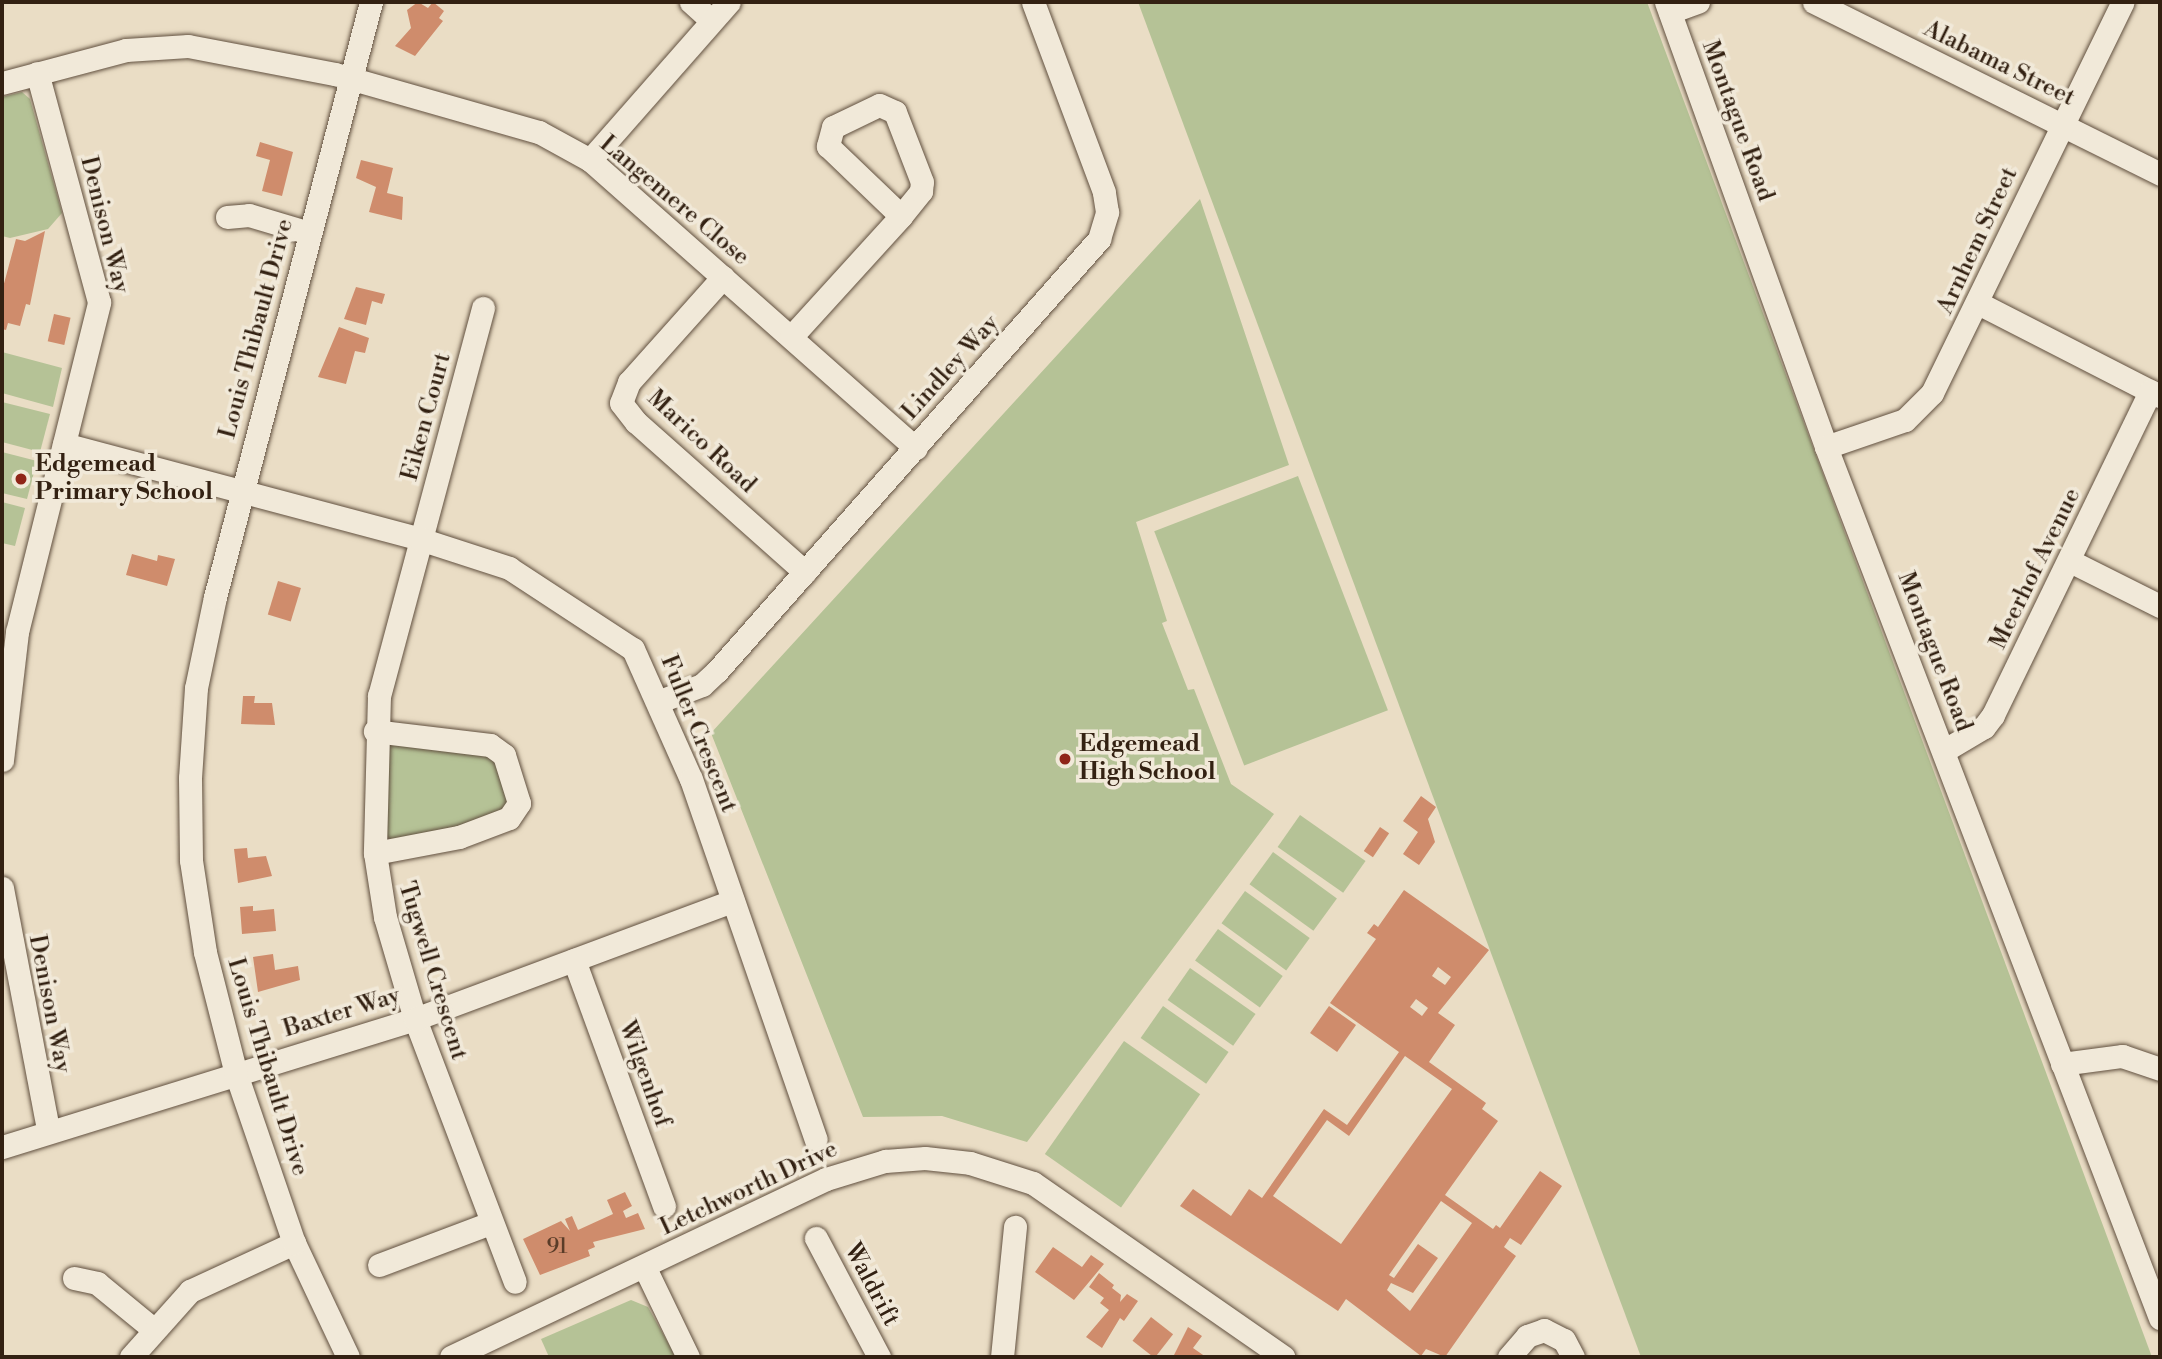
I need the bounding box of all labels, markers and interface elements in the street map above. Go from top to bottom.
street label: Alabama Street [1919,15,2079,113]
street label: Montague Road [1695,37,1779,205]
street label: Langemere Close [593,130,755,272]
street label: Denison Way [73,154,135,296]
street label: Arnhem Street [1931,163,2025,319]
street label: Louis Thibault Drive [214,216,300,442]
street label: Lindley Way [896,310,1006,426]
street label: Eiken Court [396,350,458,484]
street label: Marico Road [641,384,761,500]
place label: Edgemead Primary School [35,451,213,507]
marker: Edgemead Primary School [13,471,29,487]
street label: Meerhof Avenue [1985,484,2087,654]
street label: Montague Road [1890,568,1978,736]
street label: Fuller Crescent [653,651,743,817]
place label: Edgemead High School [1079,731,1216,787]
marker: Edgemead High School [1057,751,1073,767]
street label: Tugwell Crescent [391,878,473,1064]
street label: Denison Way [21,932,77,1076]
street label: Louis Thibault Drive [220,955,314,1179]
street label: Baxter Way [280,982,404,1044]
street label: Wilgenhof [612,1017,676,1131]
street label: Letchworth Drive [656,1135,842,1243]
house number: 91 [546,1234,568,1260]
street label: Waldrift [837,1239,905,1331]

